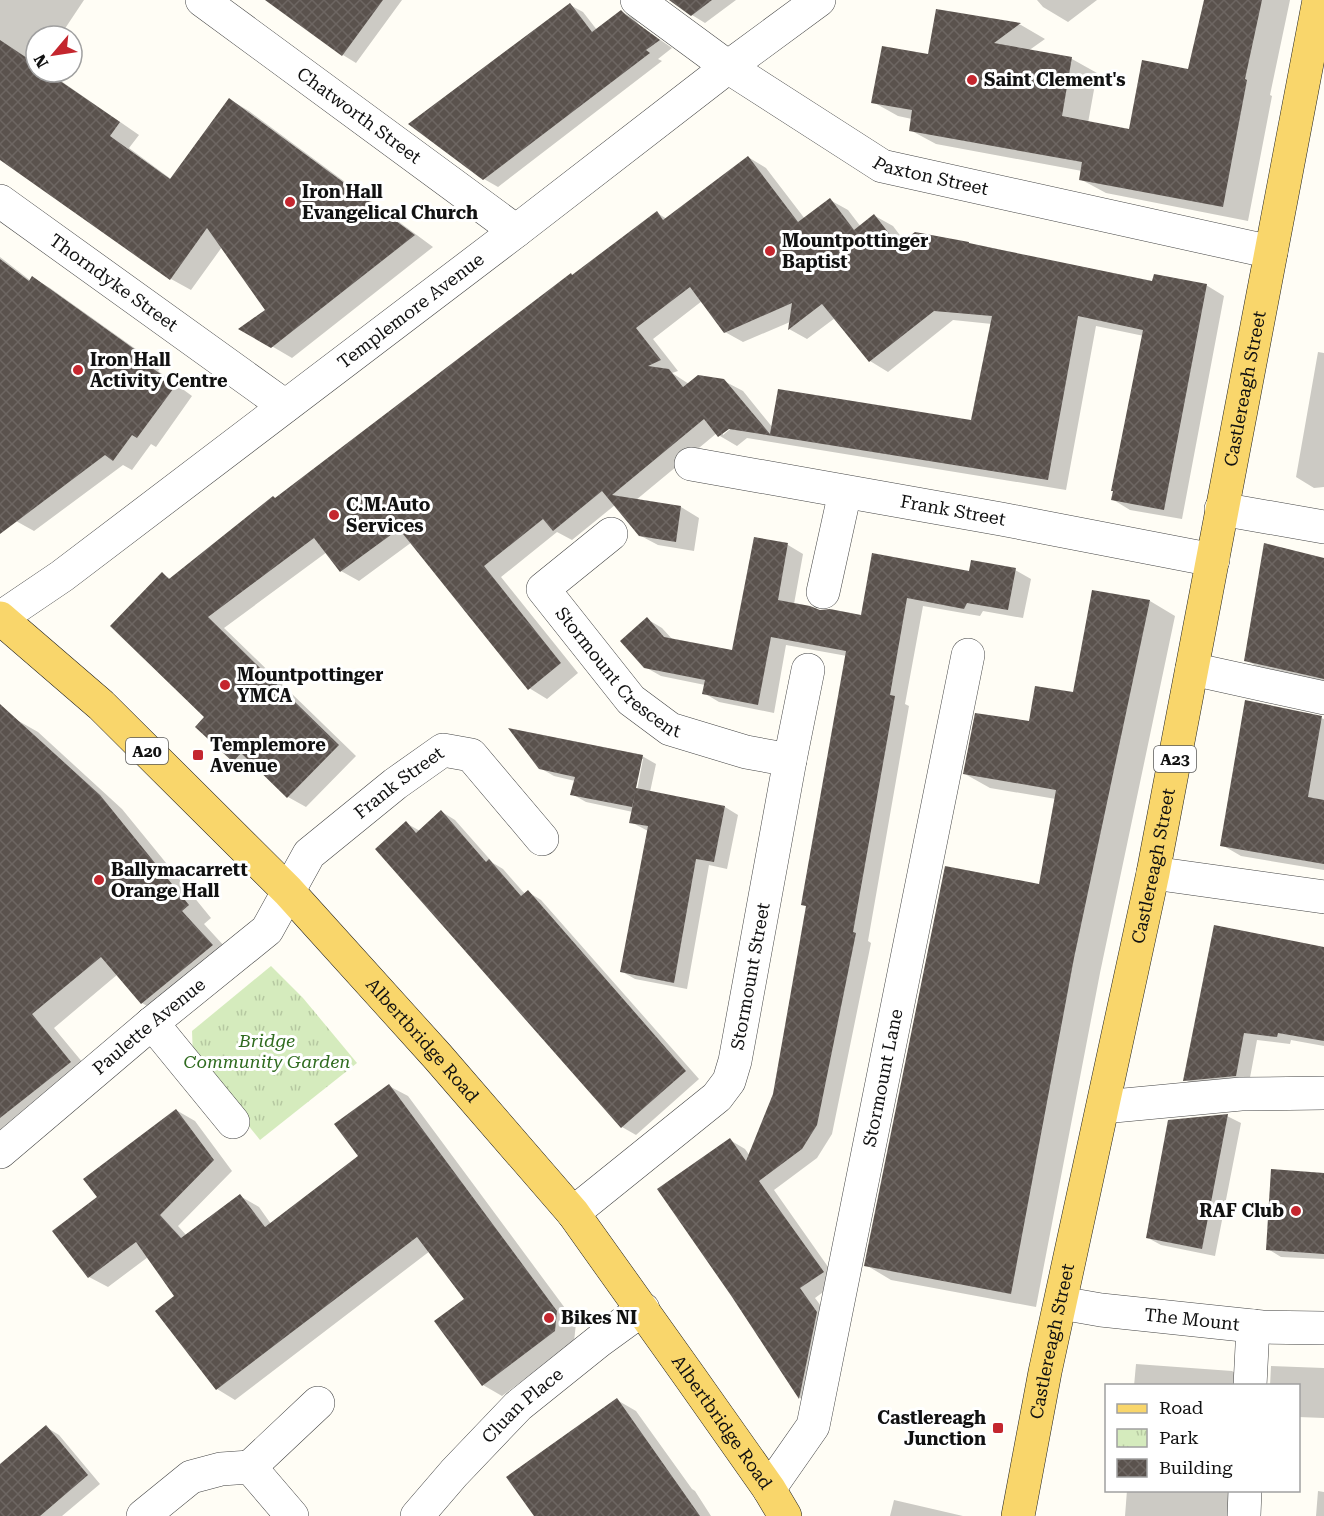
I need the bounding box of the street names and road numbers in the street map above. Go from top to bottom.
street label: Chatworth Street [293,63,426,168]
street label: Paxton Street [869,152,991,199]
street label: Thorndyke Street [46,229,182,336]
street label: Templemore Avenue [333,248,488,373]
street label: Castlereagh Street [1219,309,1270,468]
street label: Frank Street [899,490,1008,530]
street label: Stormount Crescent [551,603,684,742]
road number: A20 [126,738,168,764]
street label: Frank Street [350,742,448,823]
road number: A23 [1154,746,1196,772]
street label: Castlereagh Street [1127,786,1179,946]
street label: Stormount Street [726,900,774,1051]
street label: Paulette Avenue [88,973,209,1079]
street label: Albertbridge Road [362,974,484,1107]
street label: Stormount Lane [858,1007,907,1149]
street label: Castlereagh Street [1025,1261,1078,1421]
street label: The Mount [1143,1304,1241,1335]
street label: Albertbridge Road [668,1351,777,1493]
street label: Cluan Place [477,1363,567,1447]

